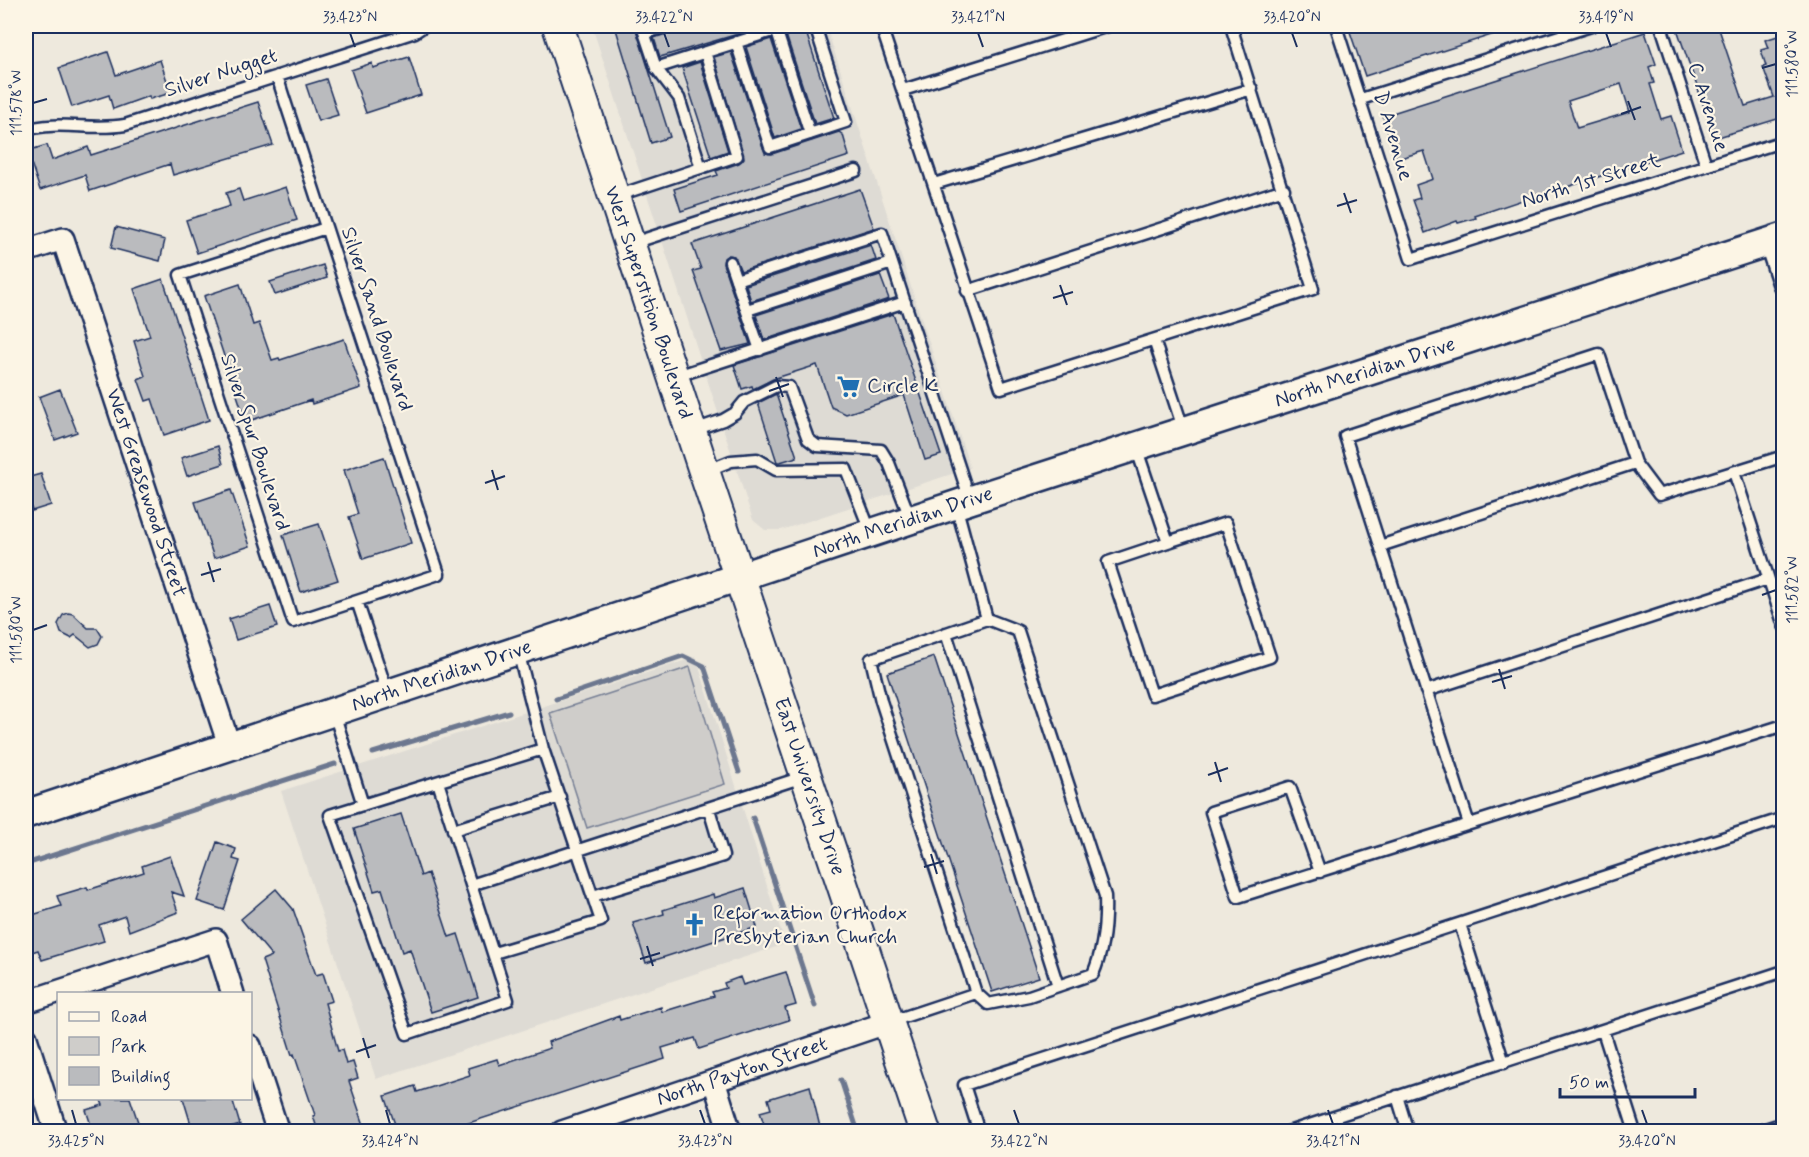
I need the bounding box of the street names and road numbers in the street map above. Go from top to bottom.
street label: Silver Nugget [161,42,282,105]
street label: C Avenue [1680,59,1736,155]
street label: D Avenue [1366,88,1420,184]
street label: North 1st Street [1518,146,1665,215]
street label: West Superstition Boulevard [597,182,700,423]
street label: Silver Sand Boulevard [334,223,420,415]
street label: North Meridian Drive [1271,330,1459,415]
street label: Silver Spur Boulevard [213,350,297,534]
street label: West Greasewood Street [99,385,194,601]
street label: North Meridian Drive [809,480,996,565]
street label: North Meridian Drive [348,633,535,719]
street label: East University Drive [767,694,852,879]
street label: North Payton Street [653,1030,831,1113]

